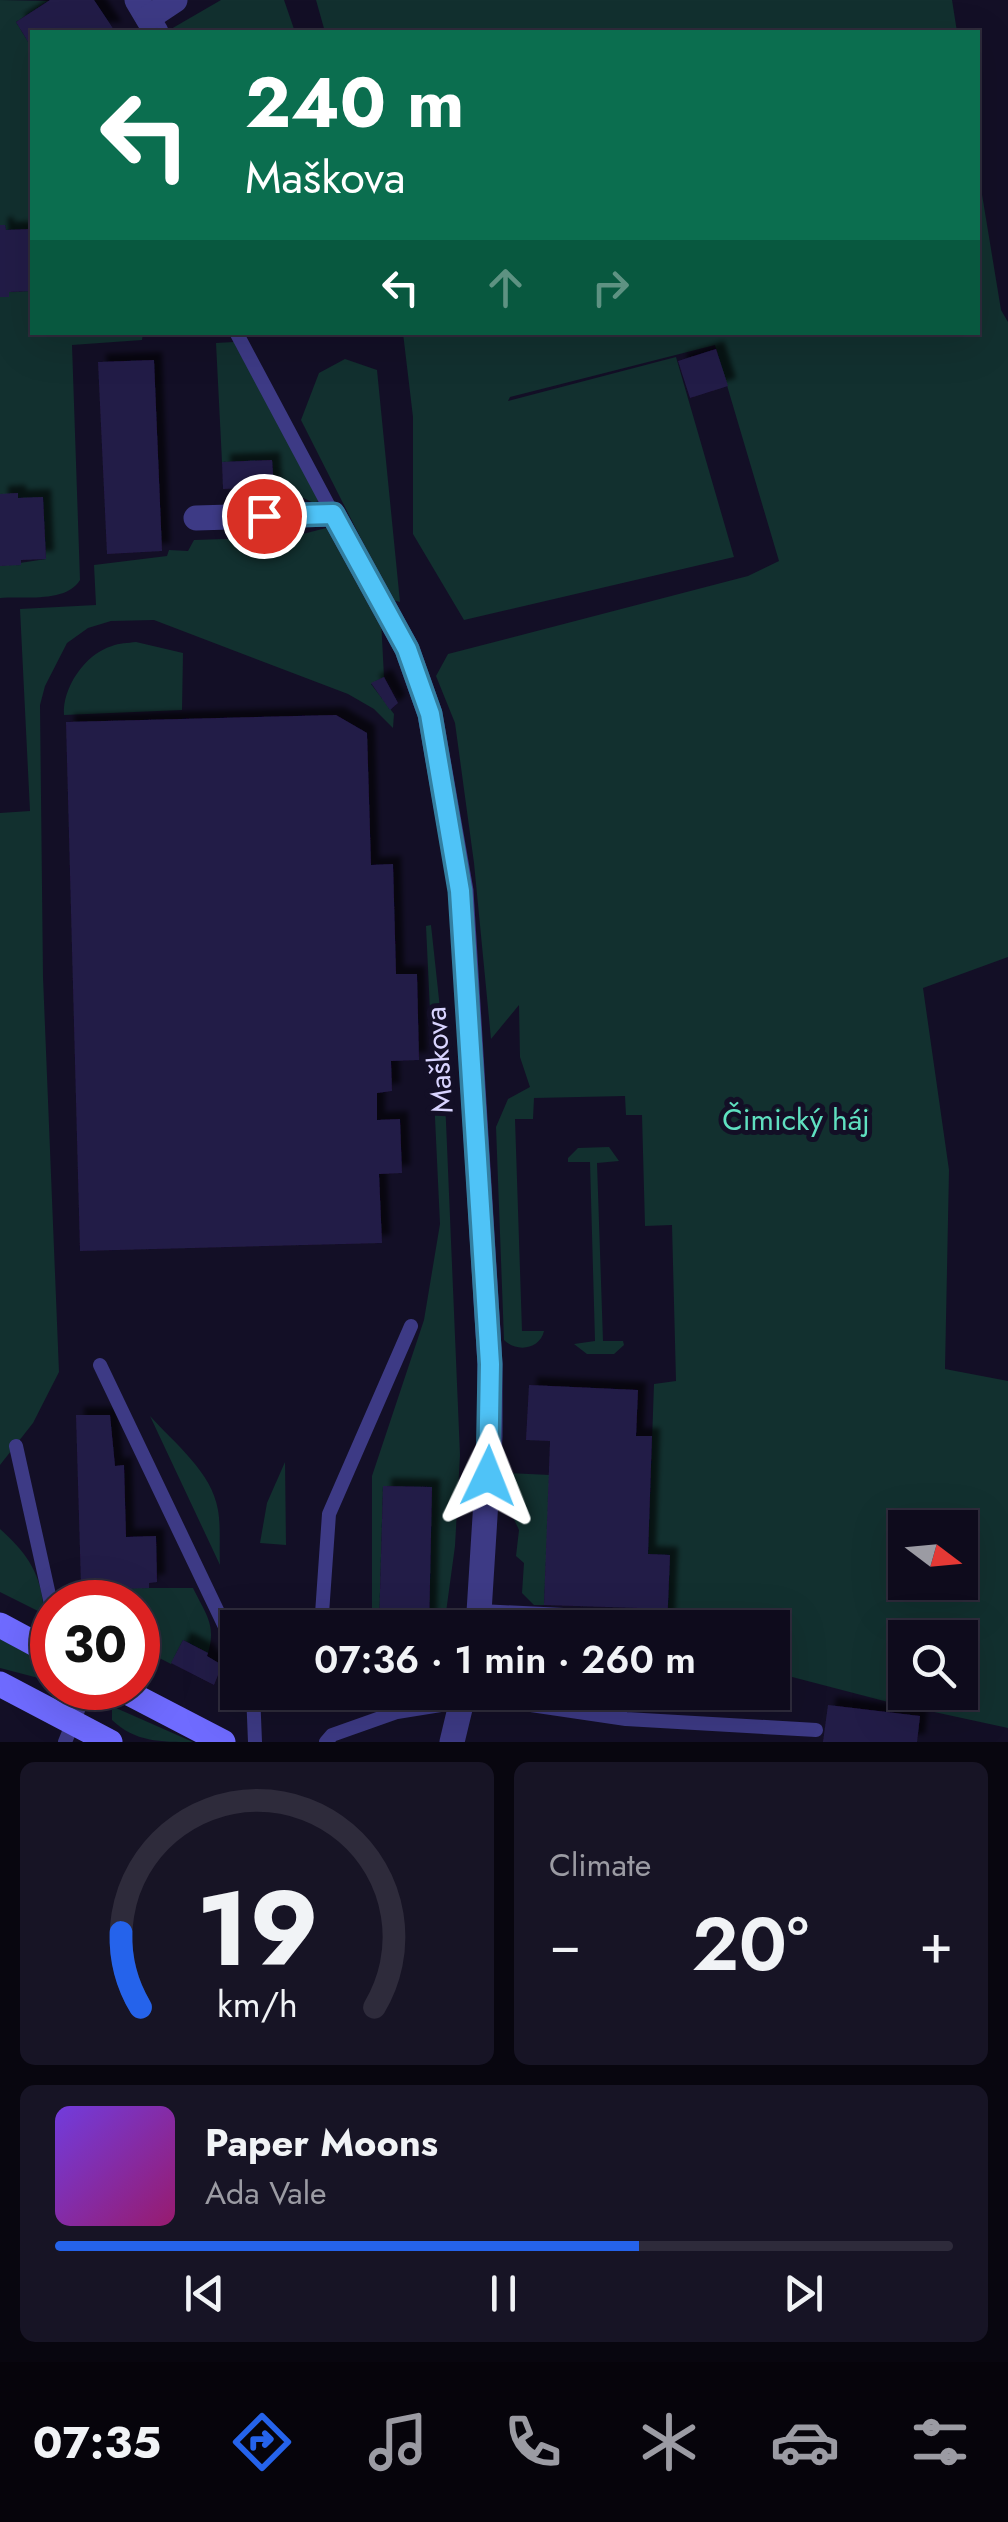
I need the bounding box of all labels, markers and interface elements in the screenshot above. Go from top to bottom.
text: 240 m [245,52,465,153]
icon: left [80,70,210,200]
text: Maškova [245,145,406,210]
icon: left [373,260,428,315]
icon: ahead [478,260,533,315]
icon: right [583,260,638,315]
pin [222,474,307,559]
icon: arrive [237,489,292,544]
street label: Maškova [413,1005,464,1115]
park label: Čimický háj [722,1098,870,1141]
position arrow [436,1424,540,1528]
north arrow [888,1510,978,1600]
map controls [888,1510,978,1710]
speed limit sign: 30 [30,1580,160,1710]
button: search [888,1620,978,1710]
text: 07:36 · 1 min · 260 m [314,1632,696,1687]
text: Climate [549,1842,651,1888]
text: 19 [196,1854,318,2004]
text: 20° [692,1890,809,1998]
text: − [549,1904,581,1984]
text: + [919,1904,953,1984]
text: km/h [217,1979,297,2030]
text: Paper Moons [205,2115,438,2170]
text: Ada Vale [205,2170,327,2216]
icon: previous [177,2266,232,2321]
icon: pause [476,2266,531,2321]
icon: next [776,2266,831,2321]
icon: directions [227,2407,297,2477]
icon: music [363,2407,433,2477]
icon: phone [498,2407,568,2477]
icon: climate [634,2407,704,2477]
icon: car [770,2407,840,2477]
icon: filters [905,2407,975,2477]
text: 07:35 [33,2410,161,2475]

